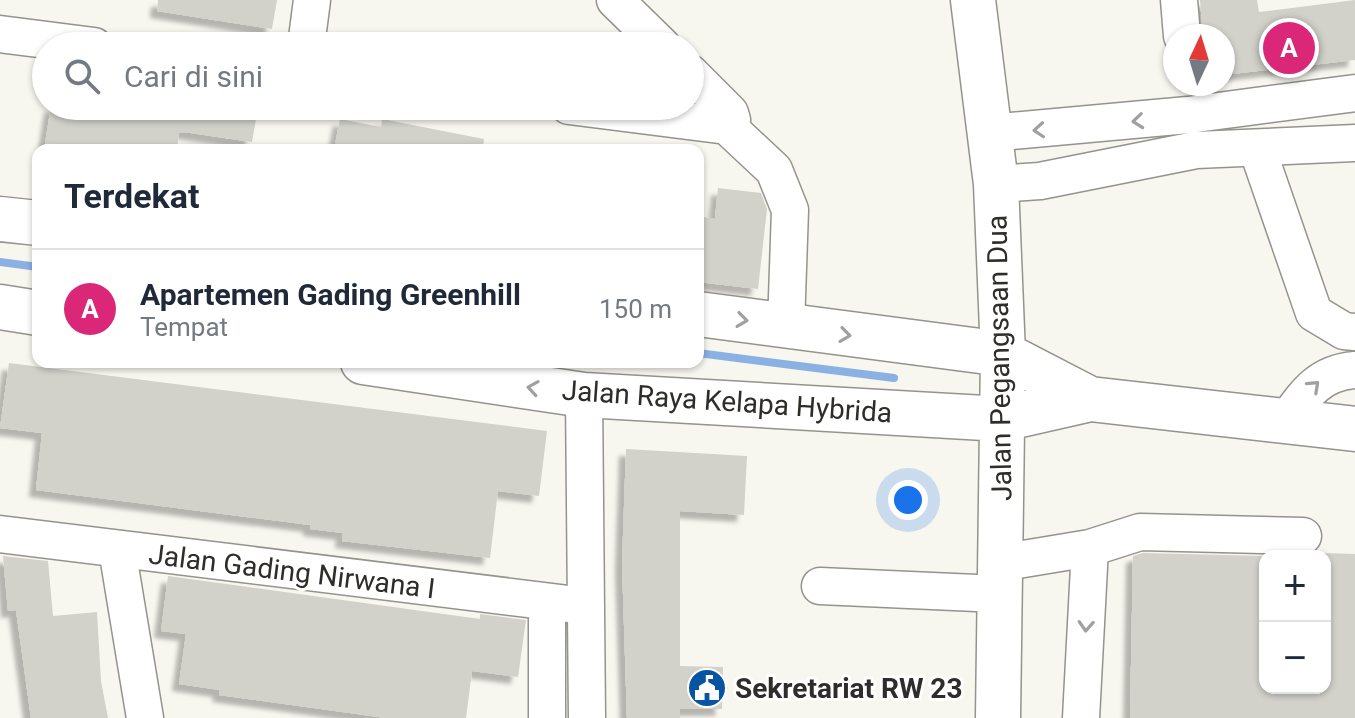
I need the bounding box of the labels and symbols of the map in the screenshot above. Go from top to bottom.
pin: A [1263,18,1315,78]
north arrow [1163,24,1235,96]
one-way arrow [1131,112,1144,129]
one-way arrow [1032,121,1045,138]
street label: Jalan Pegangsaan Dua [981,215,1018,501]
one-way arrow [735,311,749,328]
one-way arrow [838,326,852,343]
street label: Jalan Raya Kelapa Hybrida [561,373,893,429]
one-way arrow [527,380,540,397]
one-way arrow [1305,381,1320,396]
your location [888,480,928,520]
street label: Jalan Gading Nirwana I [147,538,437,605]
one-way arrow [1078,620,1095,633]
public building icon: Sekretariat RW 23 [686,667,728,709]
place label: Sekretariat RW 23 [735,672,963,705]

